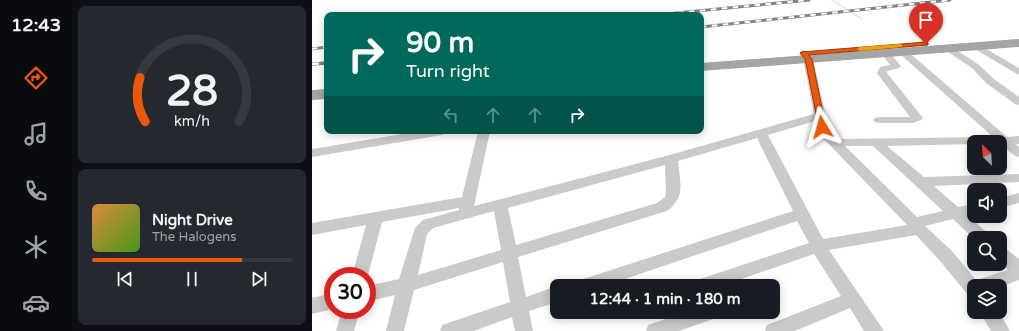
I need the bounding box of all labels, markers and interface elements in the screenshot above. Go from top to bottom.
pin [909,3,943,44]
icon: arrive [915,9,937,31]
text: 12:43 [11,14,61,36]
text: 90 m [406,26,474,60]
icon: right [340,28,392,80]
text: Turn right [406,60,490,82]
icon: directions [22,64,50,92]
text: 28 [166,67,218,117]
icon: left [440,104,462,126]
icon: ahead [482,104,504,126]
icon: ahead [524,104,546,126]
icon: right [566,104,588,126]
position arrow [801,106,843,148]
text: km/h [174,113,210,130]
icon: music [22,120,50,148]
north arrow [967,135,1007,175]
map controls [967,135,1007,319]
icon: phone [22,177,50,205]
button: sound [967,183,1007,223]
text: Night Drive [152,211,233,229]
text: The Halogens [152,229,236,245]
button: search [967,231,1007,271]
icon: climate [22,233,50,261]
speed limit sign: 30 [324,267,376,319]
icon: previous [114,268,136,290]
icon: pause [181,268,203,290]
icon: next [248,268,270,290]
button: layers [967,279,1007,319]
icon: car [22,289,50,317]
text: 12:44 · 1 min · 180 m [590,290,740,308]

